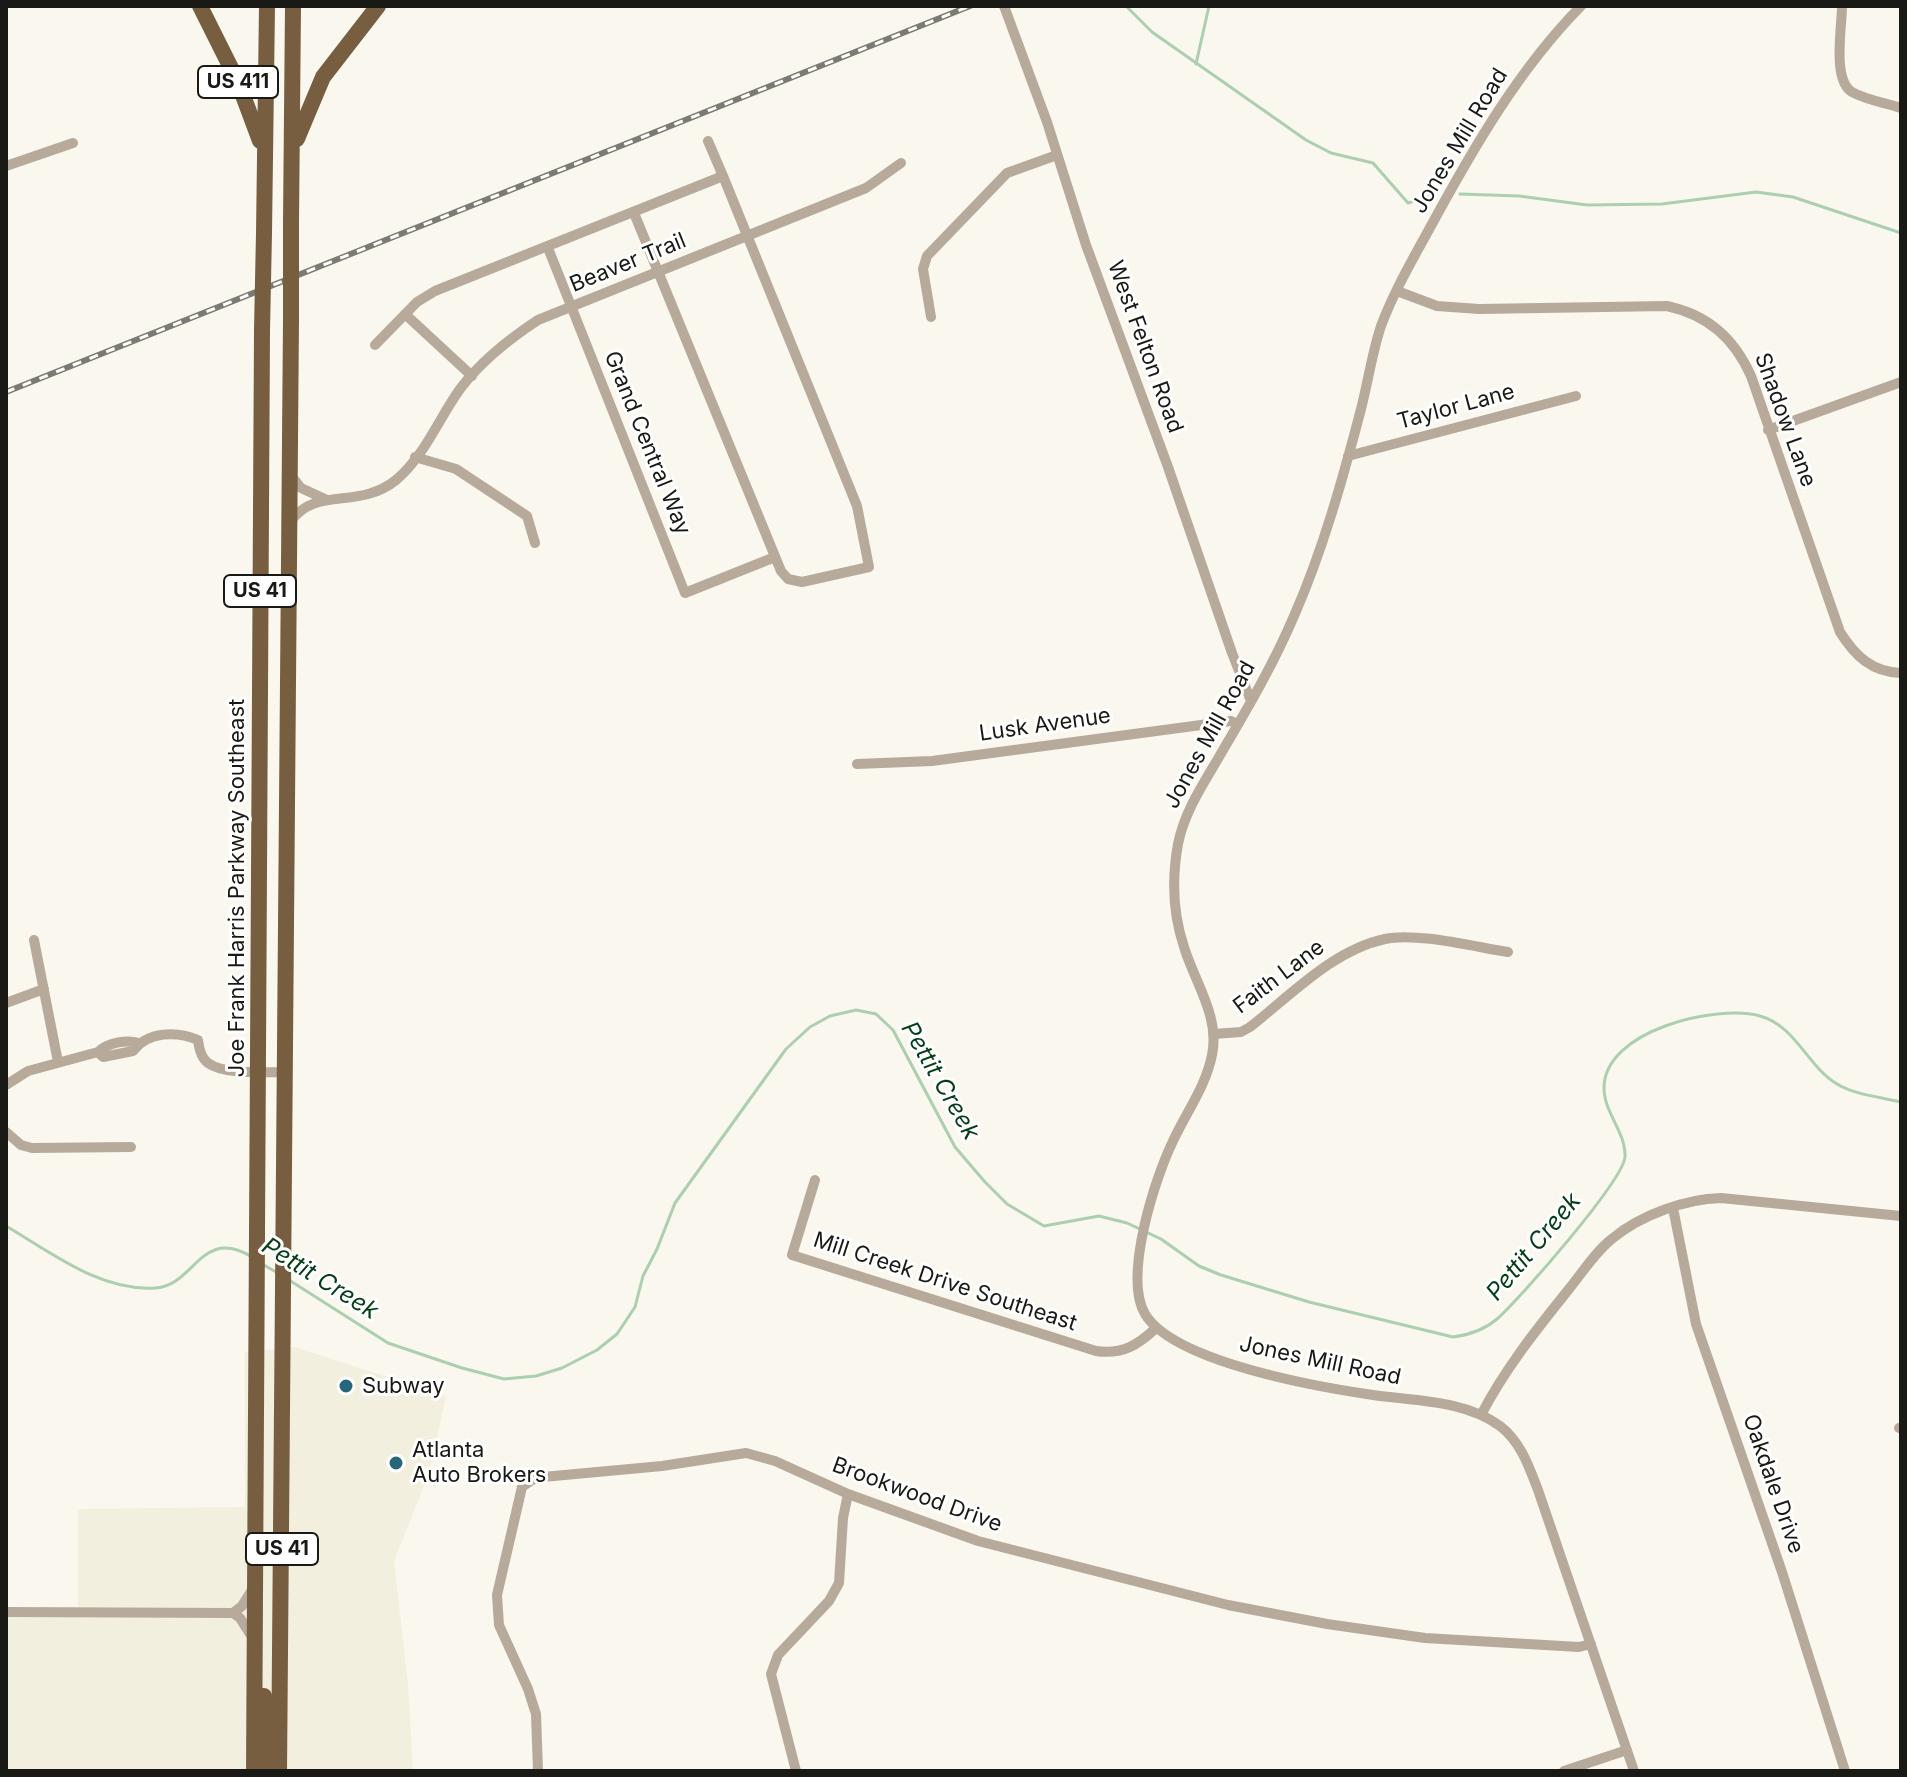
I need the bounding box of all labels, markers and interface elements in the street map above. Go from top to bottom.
street label: Jones Mill Road [1406,64,1514,218]
road number: US 411 [198,66,278,98]
street label: Beaver Trail [566,228,690,298]
street label: West Felton Road [1102,257,1188,437]
street label: Grand Central Way [598,347,696,539]
street label: Shadow Lane [1749,349,1821,491]
street label: Taylor Lane [1394,379,1518,435]
road number: US 41 [224,575,296,607]
street label: Jones Mill Road [1159,657,1261,813]
street label: Joe Frank Harris Parkway Southeast [224,699,250,1077]
street label: Lusk Avenue [978,703,1112,747]
street label: Faith Lane [1228,934,1330,1020]
water label: Pettit Creek [895,1017,985,1145]
water label: Pettit Creek [1481,1187,1587,1307]
street label: Mill Creek Drive Southeast [810,1227,1080,1337]
water label: Pettit Creek [257,1232,383,1326]
street label: Jones Mill Road [1237,1331,1403,1391]
place label: Subway [362,1373,445,1399]
marker: Subway [337,1377,355,1395]
street label: Oakdale Drive [1737,1411,1809,1557]
place label: Atlanta Auto Brokers [412,1437,546,1488]
street label: Brookwood Drive [828,1452,1006,1538]
marker: Atlanta Auto Brokers [387,1454,405,1472]
road number: US 41 [246,1533,318,1565]

